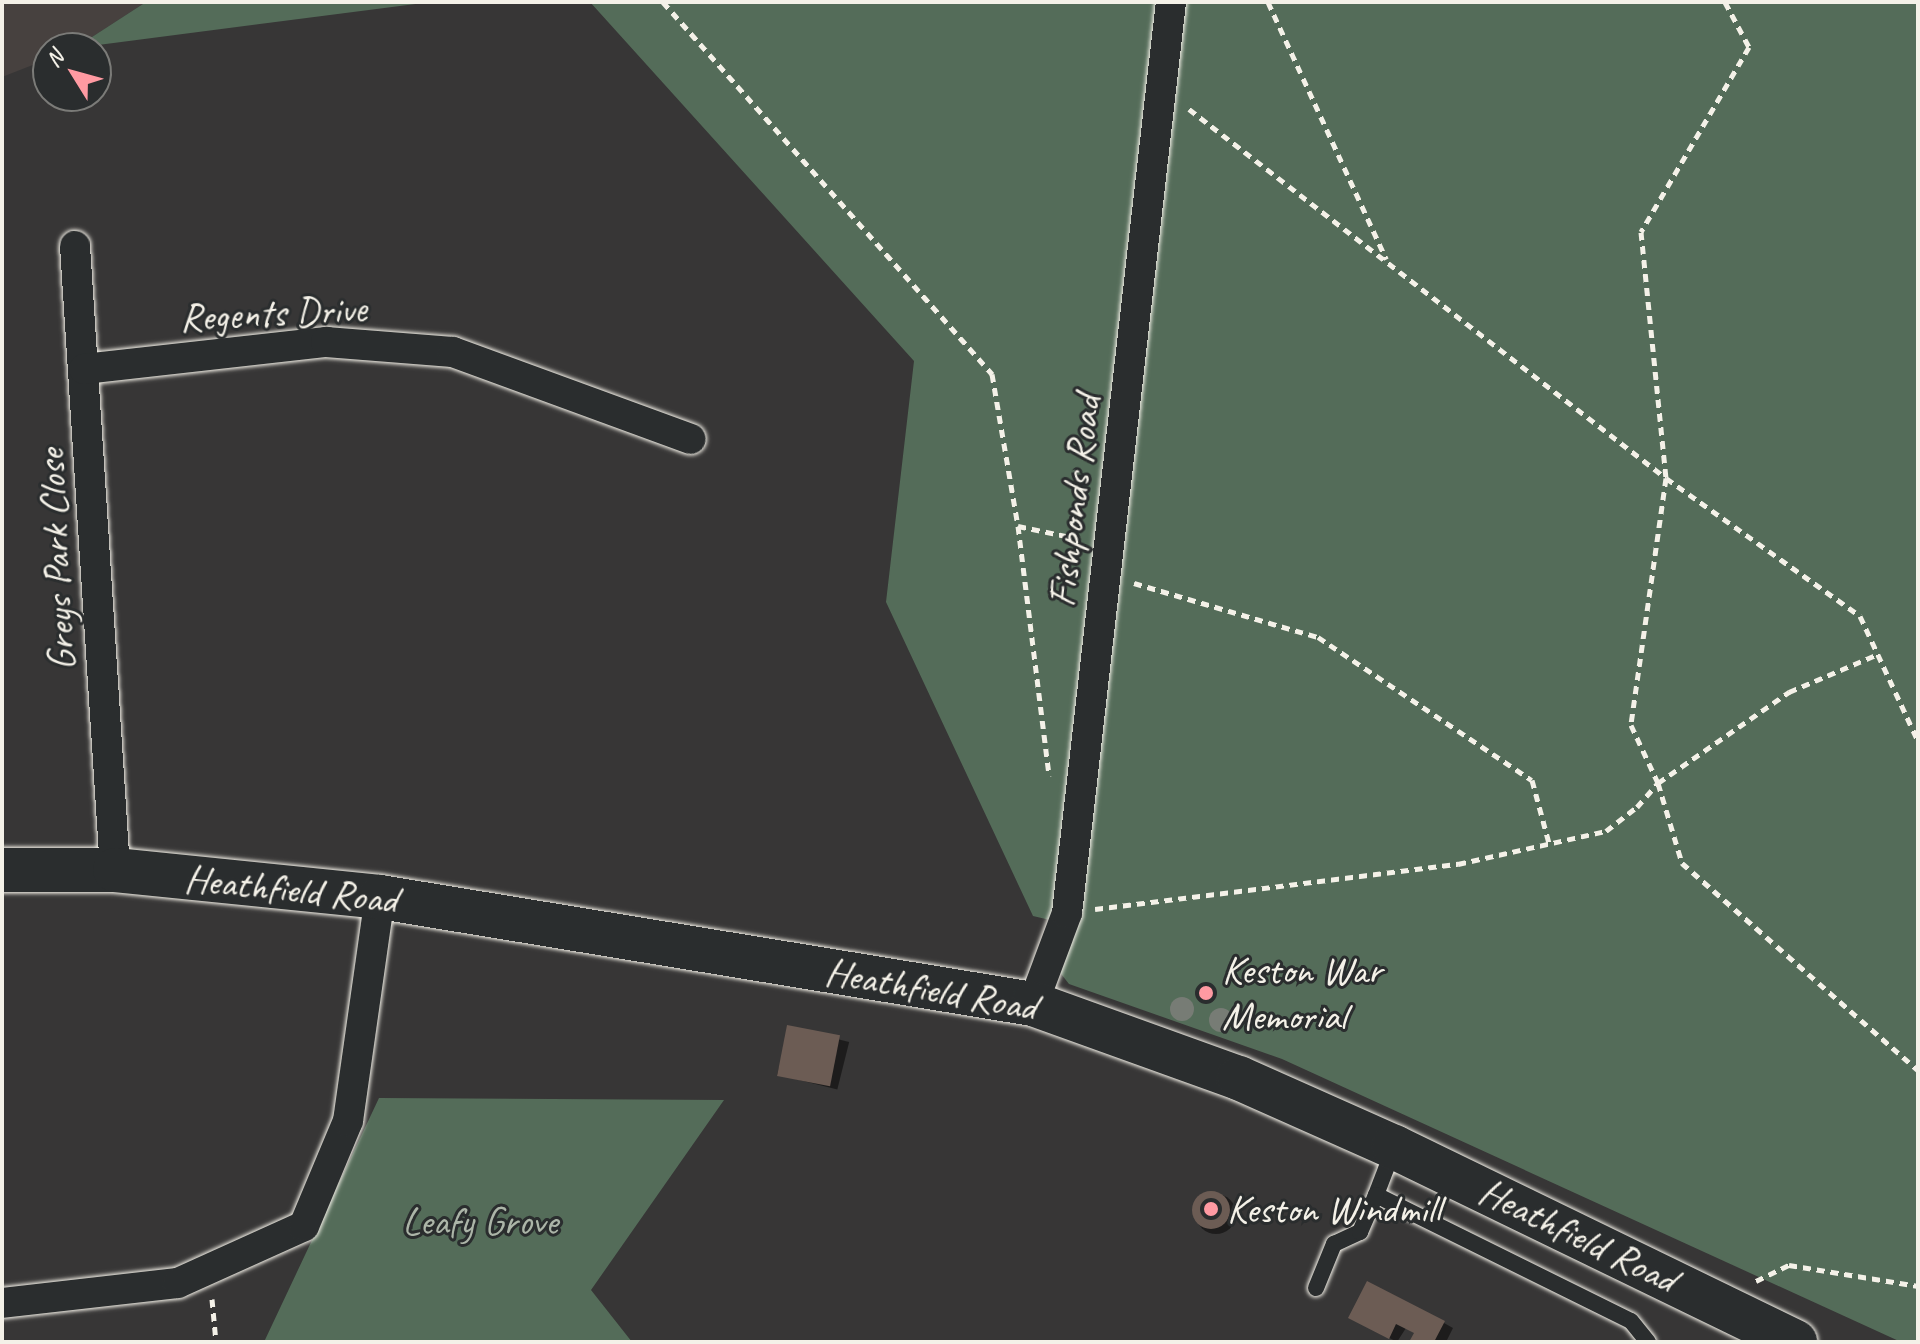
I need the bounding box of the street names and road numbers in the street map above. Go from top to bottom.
street label: Regents Drive [178,284,368,342]
street label: Fishponds Road [1037,393,1111,609]
street label: Greys Park Close [26,447,86,673]
street label: Heathfield Road [182,854,400,924]
street label: Heathfield Road [822,947,1040,1031]
street label: Heathfield Road [1472,1167,1684,1303]

